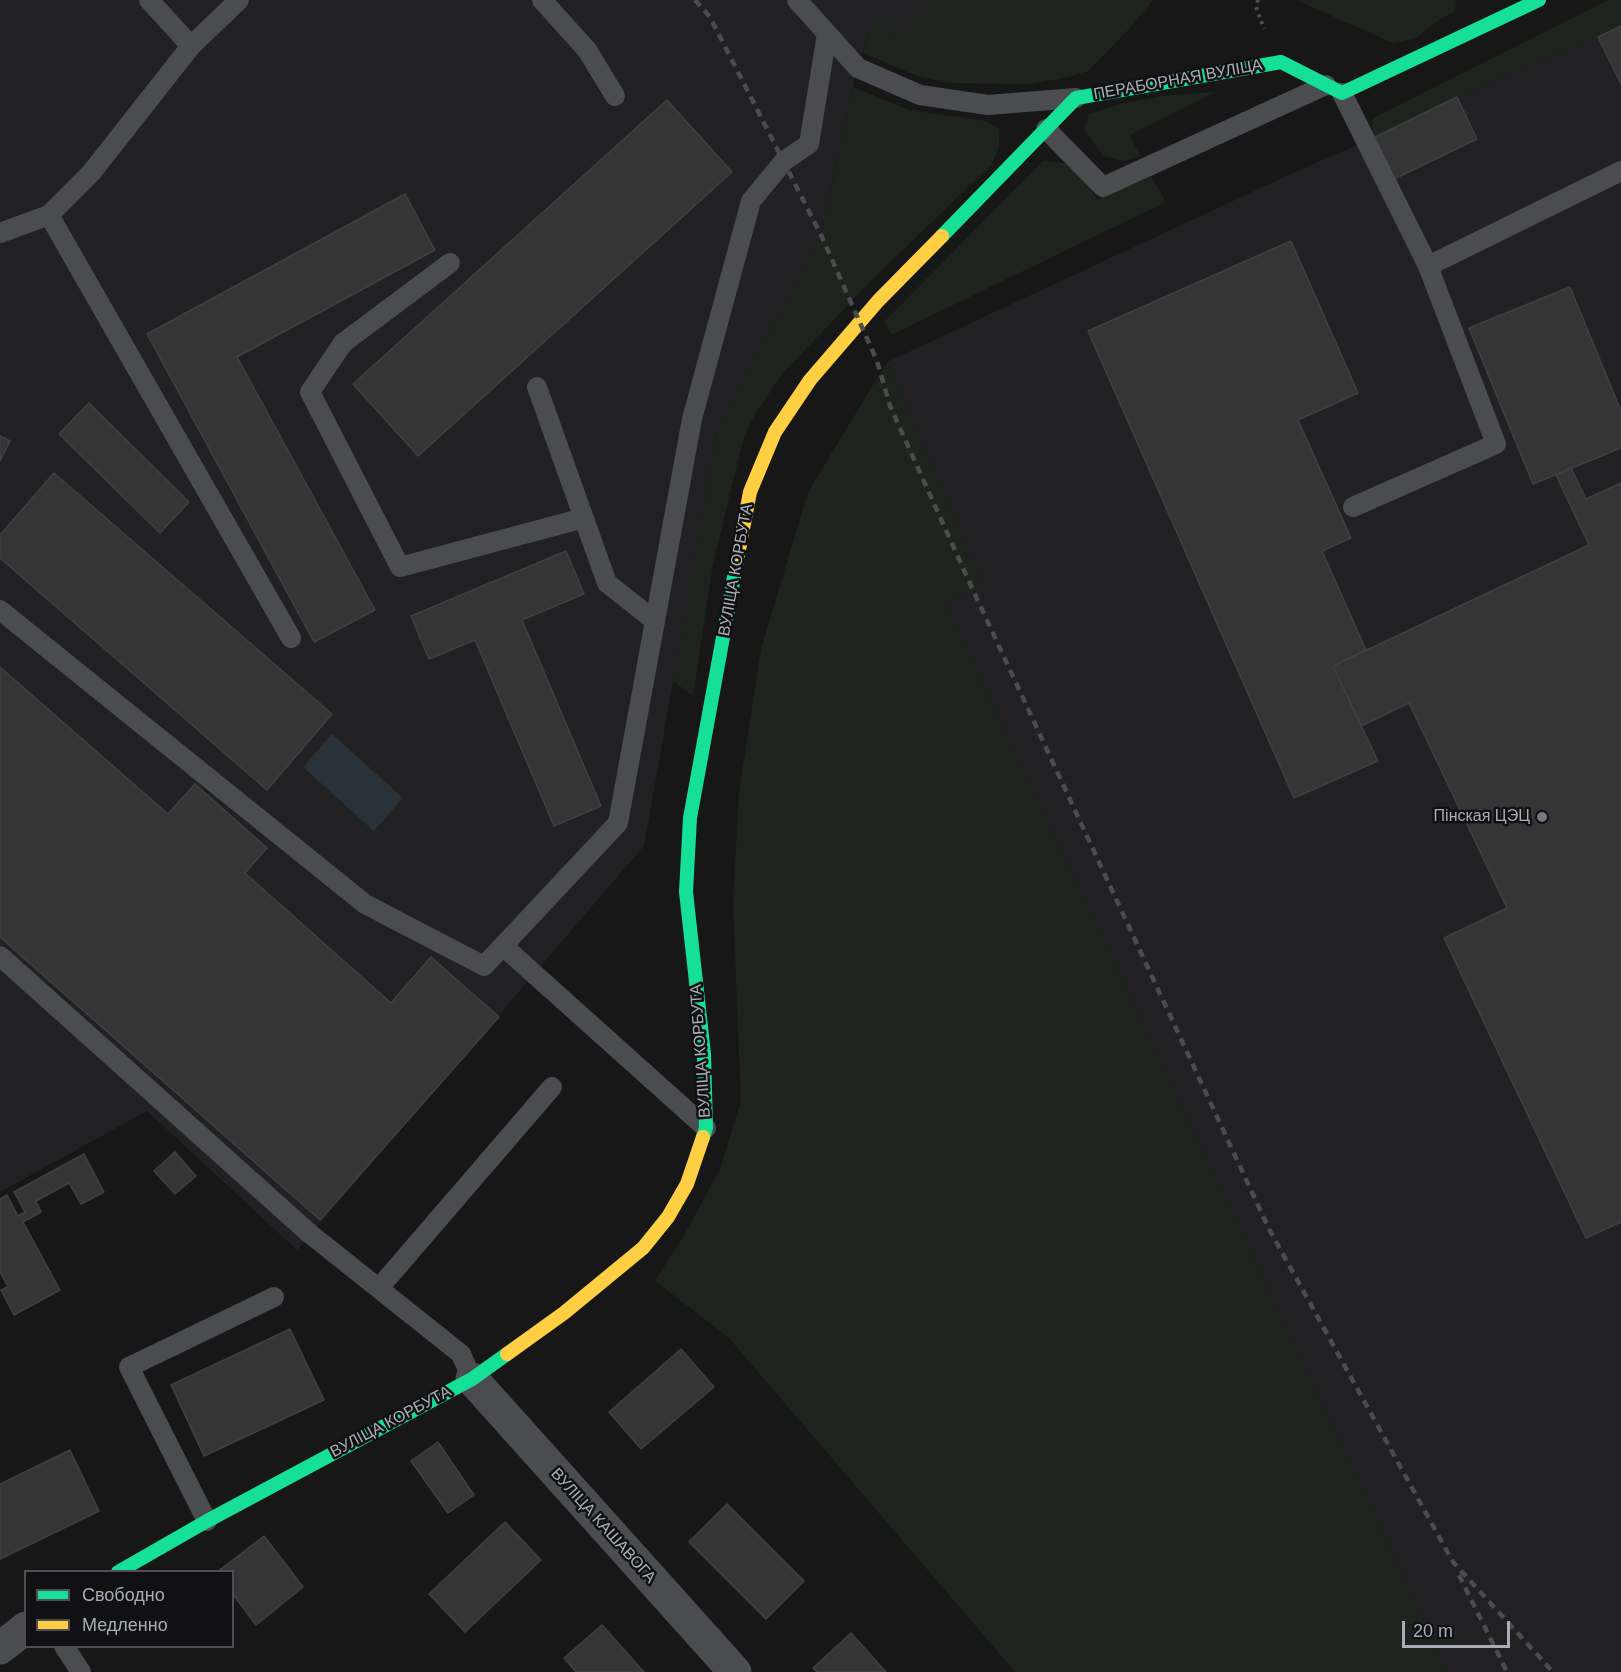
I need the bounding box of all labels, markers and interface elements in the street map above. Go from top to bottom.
street label: ПЕРАБОРНАЯ ВУЛІЦА [1092,56,1264,104]
street label: ВУЛІЦА КОРБУТА [715,502,757,638]
place label: Пінская ЦЭЦ [1434,807,1530,827]
marker: Пінская ЦЭЦ [1535,810,1549,824]
street label: ВУЛІЦА КОРБУТА [687,983,715,1119]
street label: ВУЛІЦА КОРБУТА [327,1382,455,1462]
street label: ВУЛІЦА КАШАВОГА [546,1465,660,1587]
legend [24,1570,234,1648]
text: Свободно [82,1585,165,1605]
scale bar [1405,1609,1513,1647]
text: Медленно [82,1615,168,1635]
text: 20 m [1413,1621,1453,1641]

